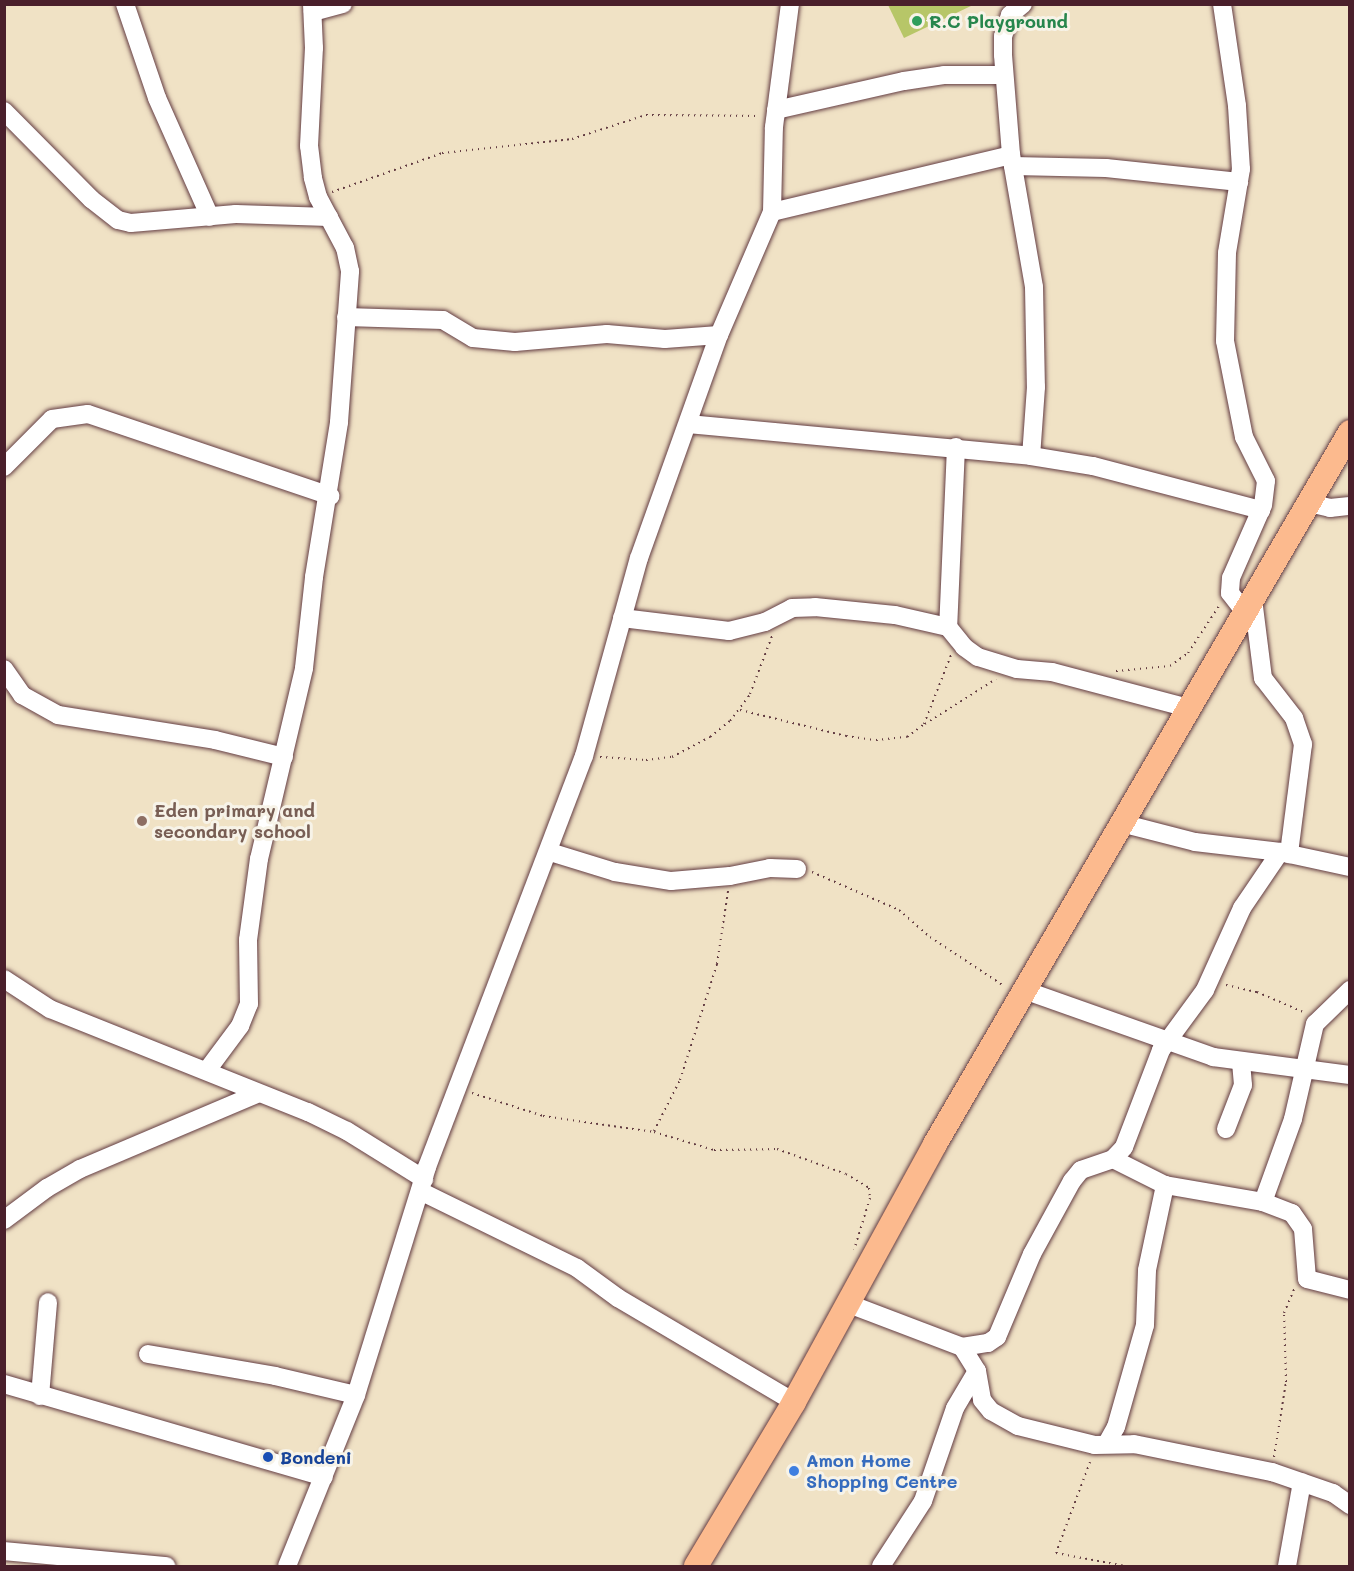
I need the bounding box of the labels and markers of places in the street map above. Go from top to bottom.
place label: R.C Playground [929,10,1068,32]
marker: R.C Playground [910,14,924,28]
place label: Eden primary and secondary school [154,800,315,842]
marker: Eden primary and secondary school [135,814,149,828]
place label: Bondeni [280,1446,352,1468]
marker: Bondeni [261,1450,275,1464]
place label: Amon Home Shopping Centre [806,1450,957,1492]
marker: Amon Home Shopping Centre [787,1464,801,1478]

